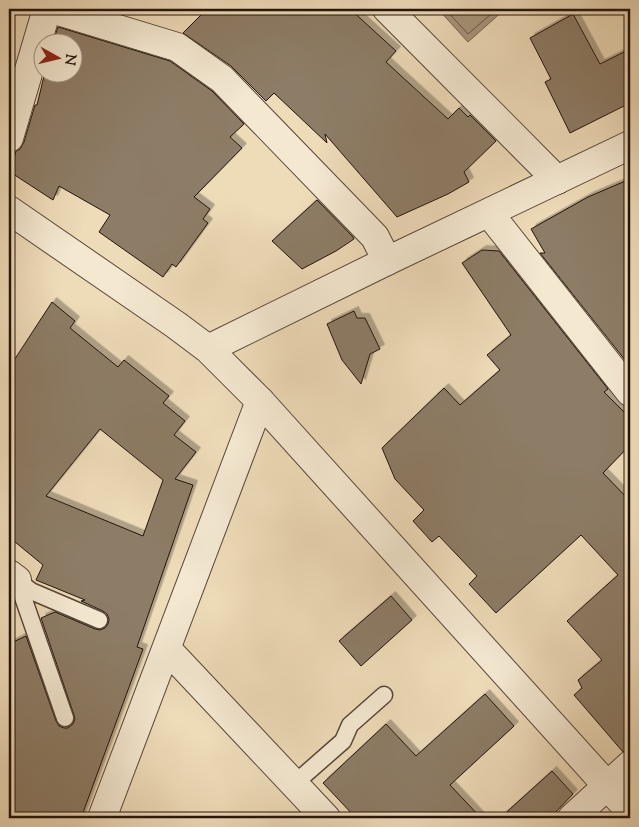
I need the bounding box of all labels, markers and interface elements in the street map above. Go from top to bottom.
north arrow [32,32,82,82]
text: N [58,53,80,66]

